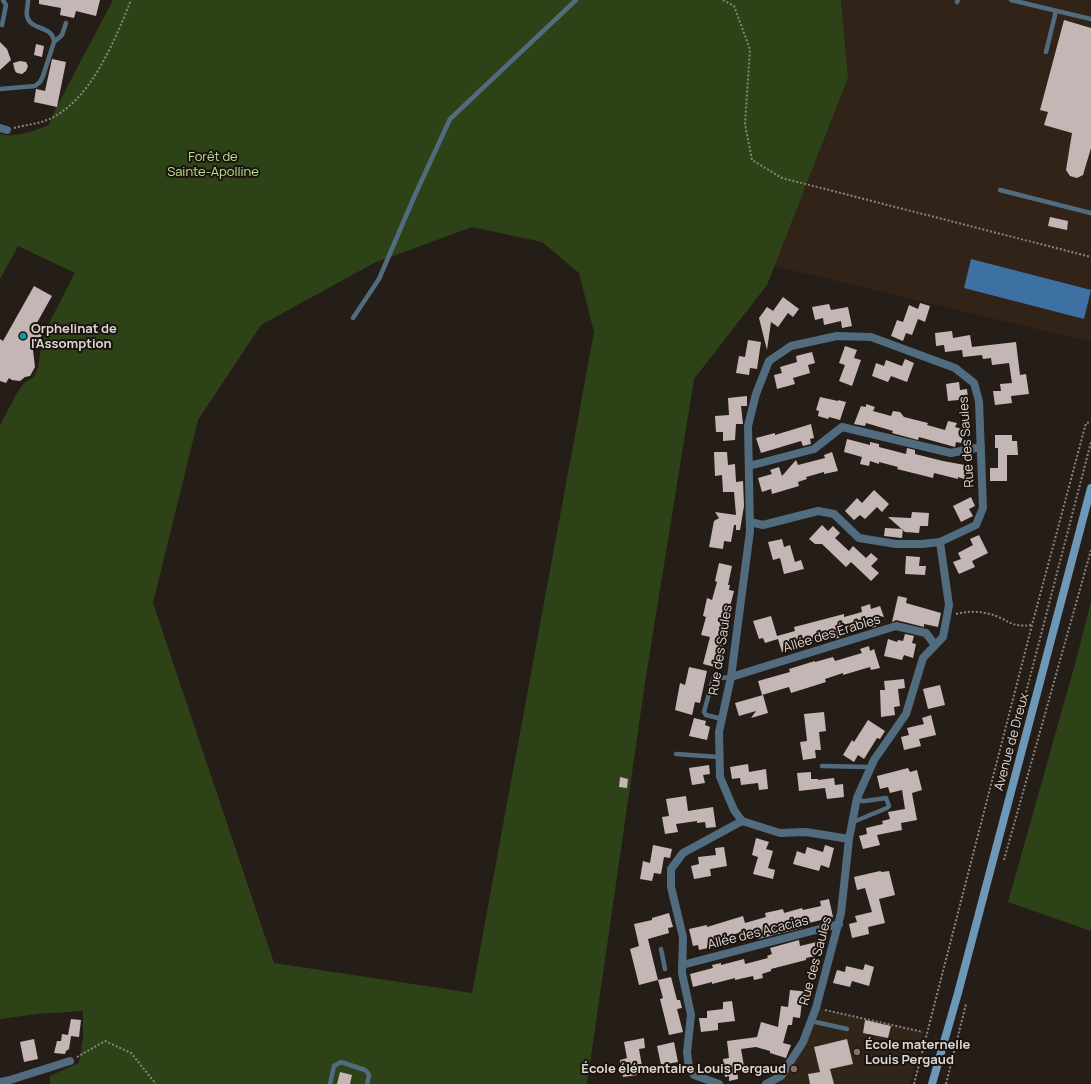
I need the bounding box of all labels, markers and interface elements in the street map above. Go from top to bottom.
park label: Forêt de Sainte-Apolline [167,149,259,180]
place label: Orphelinat de l'Assomption [31,321,117,352]
marker: Orphelinat de l'Assomption [18,331,28,341]
street label: Rue des Saules [956,396,978,488]
street label: Rue des Saules [706,604,736,696]
street label: Allée des Érables [781,612,883,656]
street label: Avenue de Dreux [991,691,1033,793]
street label: Allée des Acacias [706,913,810,953]
street label: Rue des Saules [797,915,835,1007]
place label: École maternelle Louis Pergaud [865,1037,970,1068]
marker: École maternelle Louis Pergaud [852,1047,862,1057]
place label: École élémentaire Louis Pergaud [581,1061,786,1077]
marker: École élémentaire Louis Pergaud [789,1064,799,1074]

